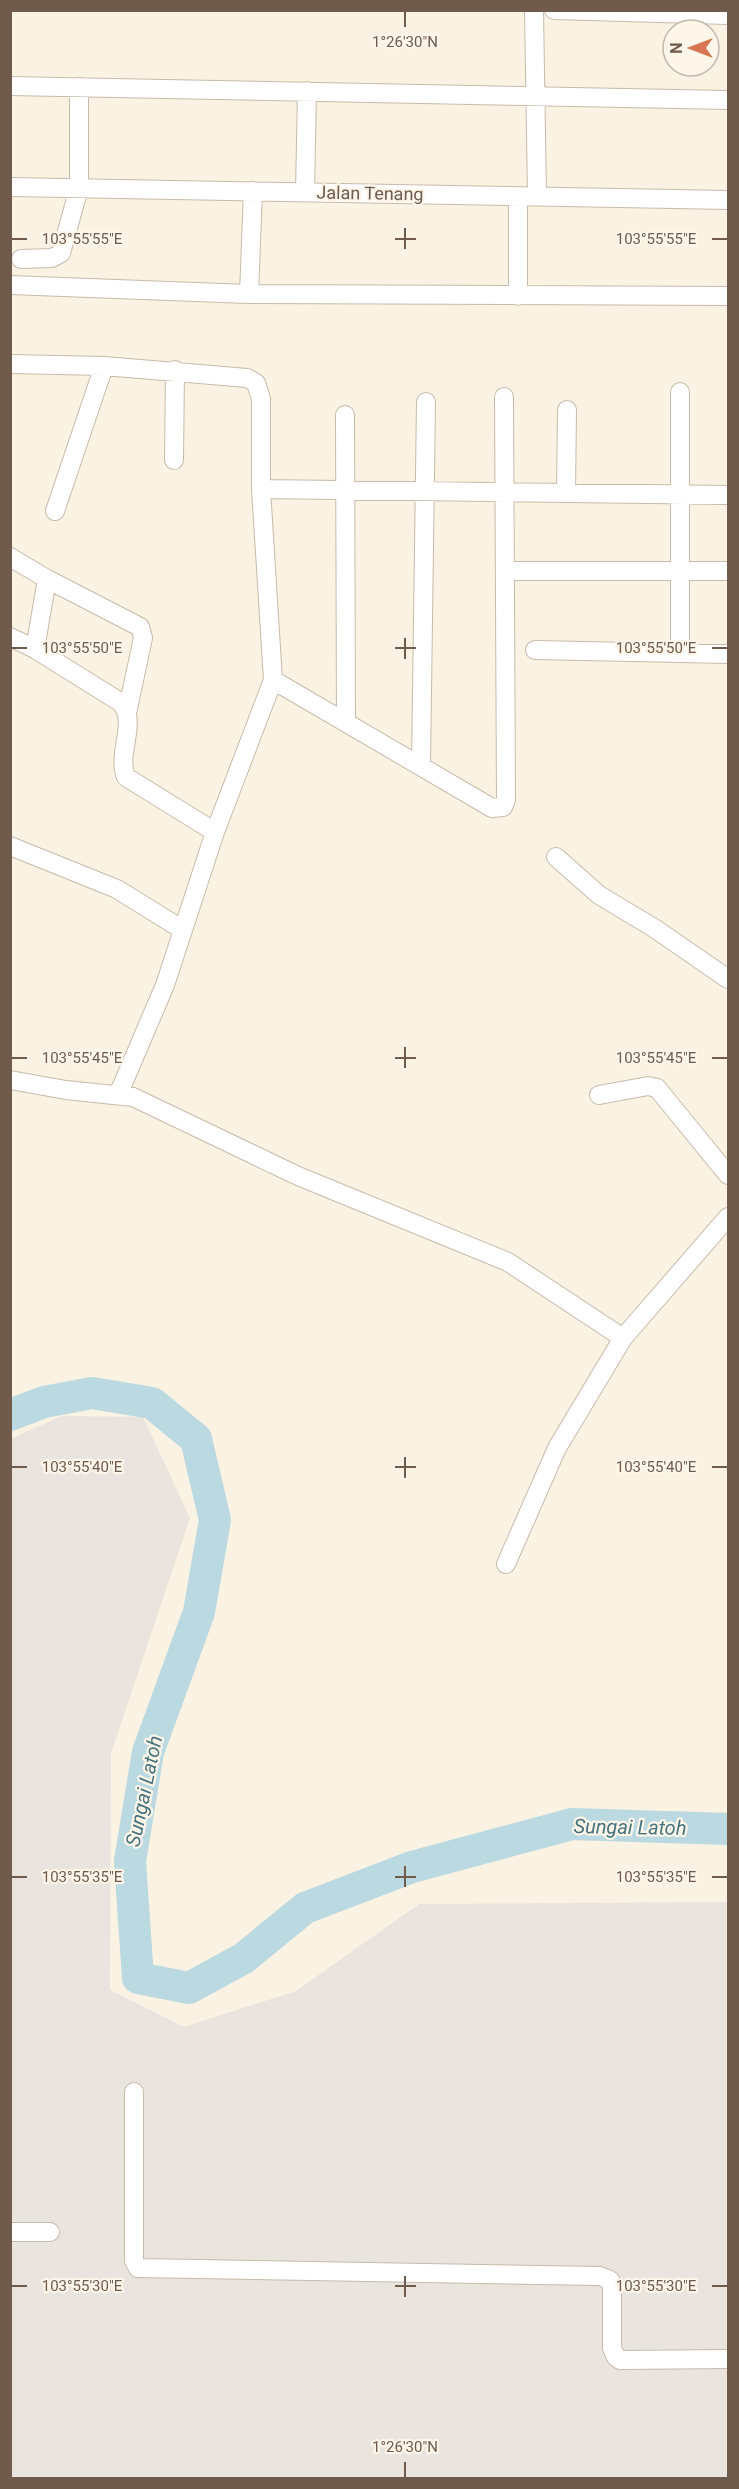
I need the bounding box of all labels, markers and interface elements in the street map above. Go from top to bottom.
north arrow [661,18,721,78]
text: 1°26'30"N [372,33,438,51]
text: N [667,42,686,54]
street label: Jalan Tenang [316,182,424,204]
text: 103°55'55"E [42,230,123,248]
text: 103°55'55"E [616,230,697,248]
text: 103°55'50"E [42,639,123,657]
text: 103°55'50"E [616,639,697,657]
text: 103°55'45"E [42,1049,123,1067]
text: 103°55'45"E [616,1049,697,1067]
text: 103°55'40"E [42,1458,123,1476]
text: 103°55'40"E [616,1458,697,1476]
water label: Sungai Latoh [121,1733,167,1849]
water label: Sungai Latoh [573,1814,687,1840]
text: 103°55'35"E [42,1868,123,1886]
text: 103°55'35"E [616,1868,697,1886]
text: 103°55'30"E [42,2277,123,2295]
text: 103°55'30"E [616,2277,697,2295]
text: 1°26'30"N [372,2438,438,2456]

